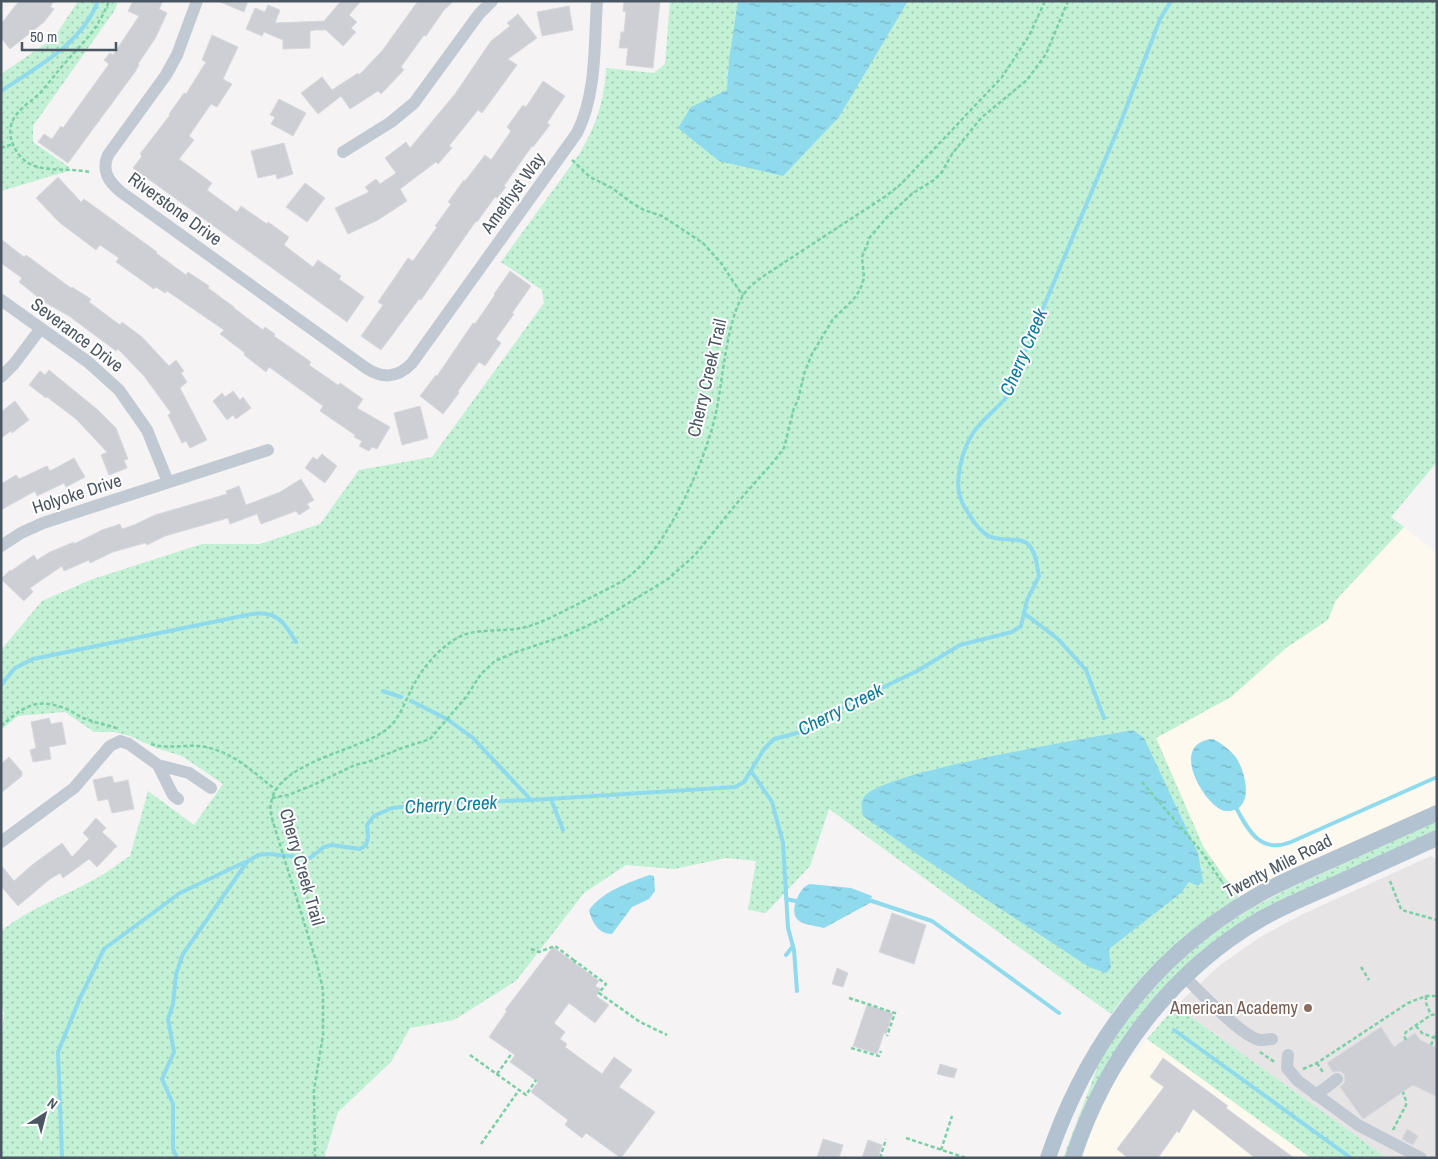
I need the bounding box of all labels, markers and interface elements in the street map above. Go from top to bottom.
scale bar [22,20,116,52]
text: 50 m [30,26,57,47]
street label: Amethyst Way [474,147,551,239]
street label: Riverstone Drive [123,166,227,251]
street label: Severance Drive [26,292,129,378]
water label: Cherry Creek [993,303,1054,400]
street label: Cherry Creek Trail [681,316,732,439]
street label: Holyoke Drive [29,467,125,520]
water label: Cherry Creek [793,676,888,742]
water label: Cherry Creek [404,789,499,819]
street label: Cherry Creek Trail [274,805,331,928]
street label: Twenty Mile Road [1219,828,1336,904]
place label: American Academy [1169,995,1299,1020]
marker: American Academy [1302,1002,1314,1014]
north arrow [20,1089,70,1139]
text: N [44,1094,61,1113]

